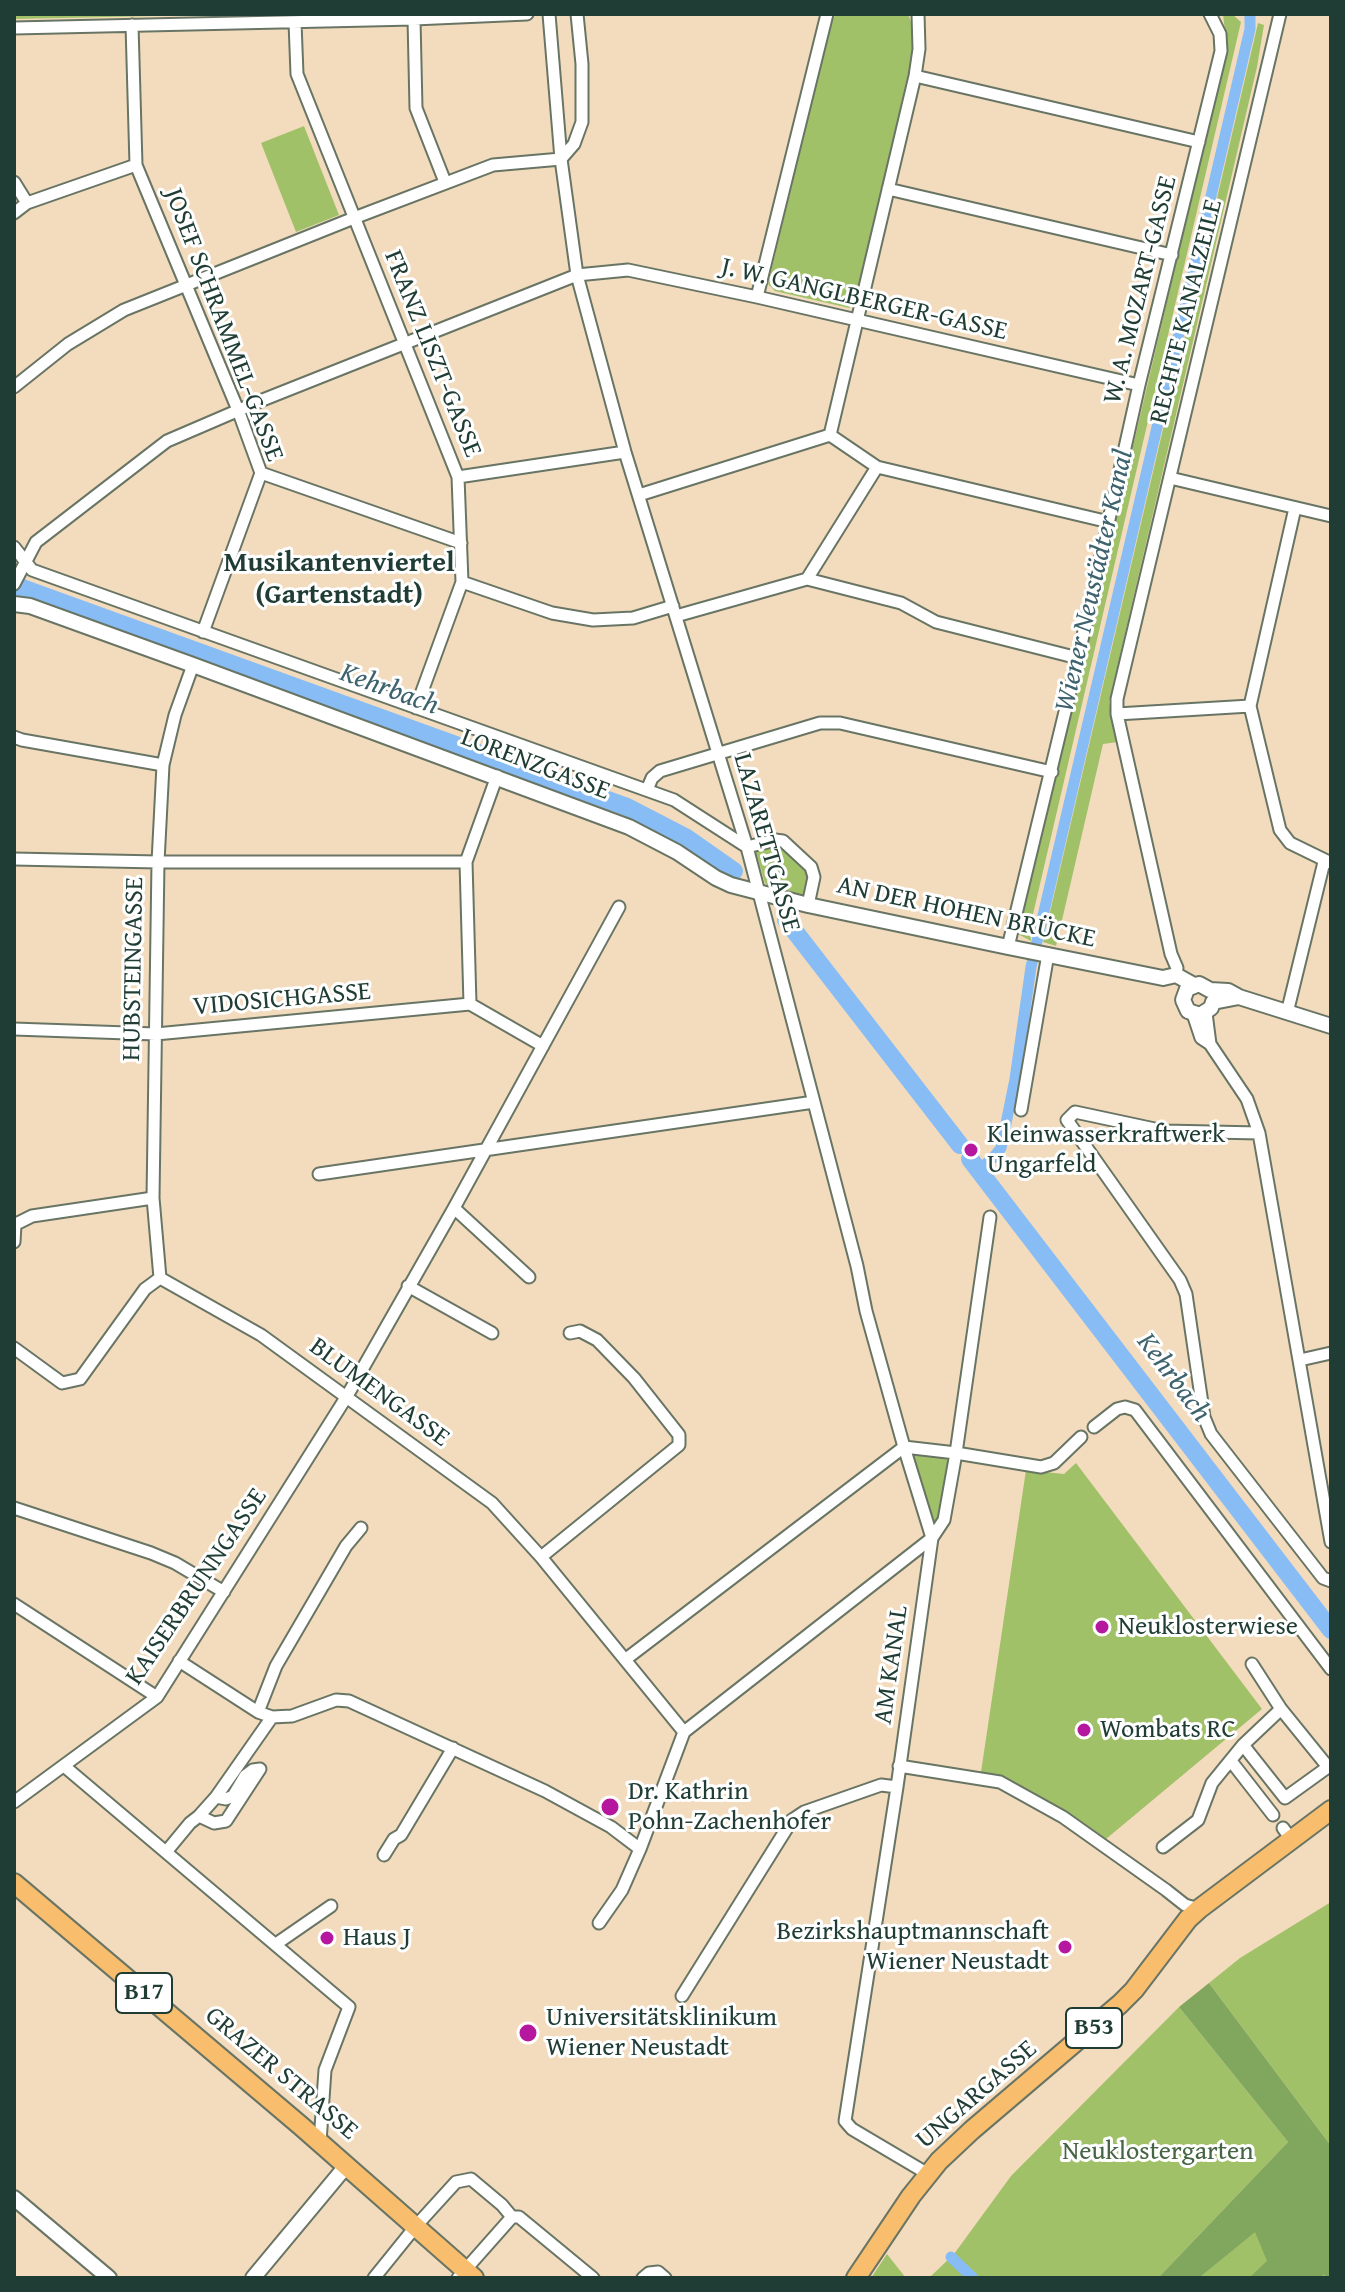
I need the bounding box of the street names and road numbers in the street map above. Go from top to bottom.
street label: W. A. MOZART-GASSE [1098,173,1184,407]
street label: JOSEF SCHRAMMEL-GASSE [156,184,290,466]
street label: RECHTE KANALZEILE [1144,196,1230,428]
street label: FRANZ LISZT-GASSE [376,246,488,462]
street label: J. W. GANGLBERGER-GASSE [718,252,1010,348]
street label: LORENZGASSE [456,722,614,808]
street label: LAZARETTGASSE [726,750,806,936]
street label: AN DER HOHEN BRÜCKE [834,870,1098,956]
street label: HUBSTEINGASSE [117,877,151,1061]
street label: VIDOSICHGASSE [192,977,372,1023]
street label: BLUMENGASSE [303,1332,455,1454]
street label: KAISERBRUNNGASSE [120,1483,274,1691]
street label: AM KANAL [868,1604,916,1726]
road number: B17 [116,1973,172,2013]
street label: GRAZER STRASSE [198,2001,364,2147]
road number: B53 [1066,2008,1122,2048]
street label: UNGARGASSE [910,2034,1044,2156]

